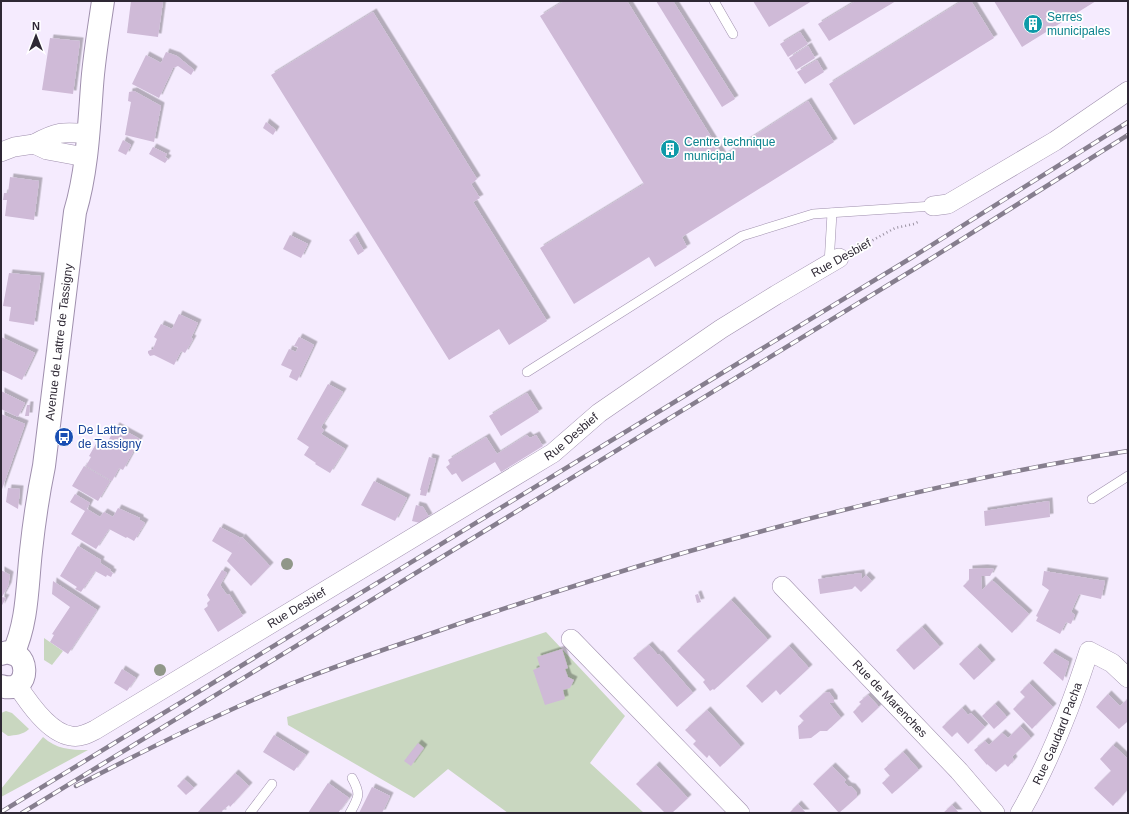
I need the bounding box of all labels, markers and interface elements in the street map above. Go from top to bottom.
place label: Serres municipales [1047,10,1110,38]
building icon: Serres municipales [1022,13,1044,35]
north arrow [16,16,56,56]
text: N [32,20,40,32]
place label: Centre technique municipal [684,135,776,163]
building icon: Centre technique municipal [659,138,681,160]
street label: Rue Desbief [809,236,874,280]
street label: Avenue de Lattre de Tassigny [43,263,76,421]
street label: Rue Desbief [542,410,601,463]
place label: De Lattre de Tassigny [78,423,141,451]
bus stop icon: De Lattre de Tassigny [53,426,75,448]
street label: Rue Desbief [265,585,329,631]
street label: Rue de Marenches [850,657,930,740]
street label: Rue Gaudard Pacha [1030,680,1085,787]

